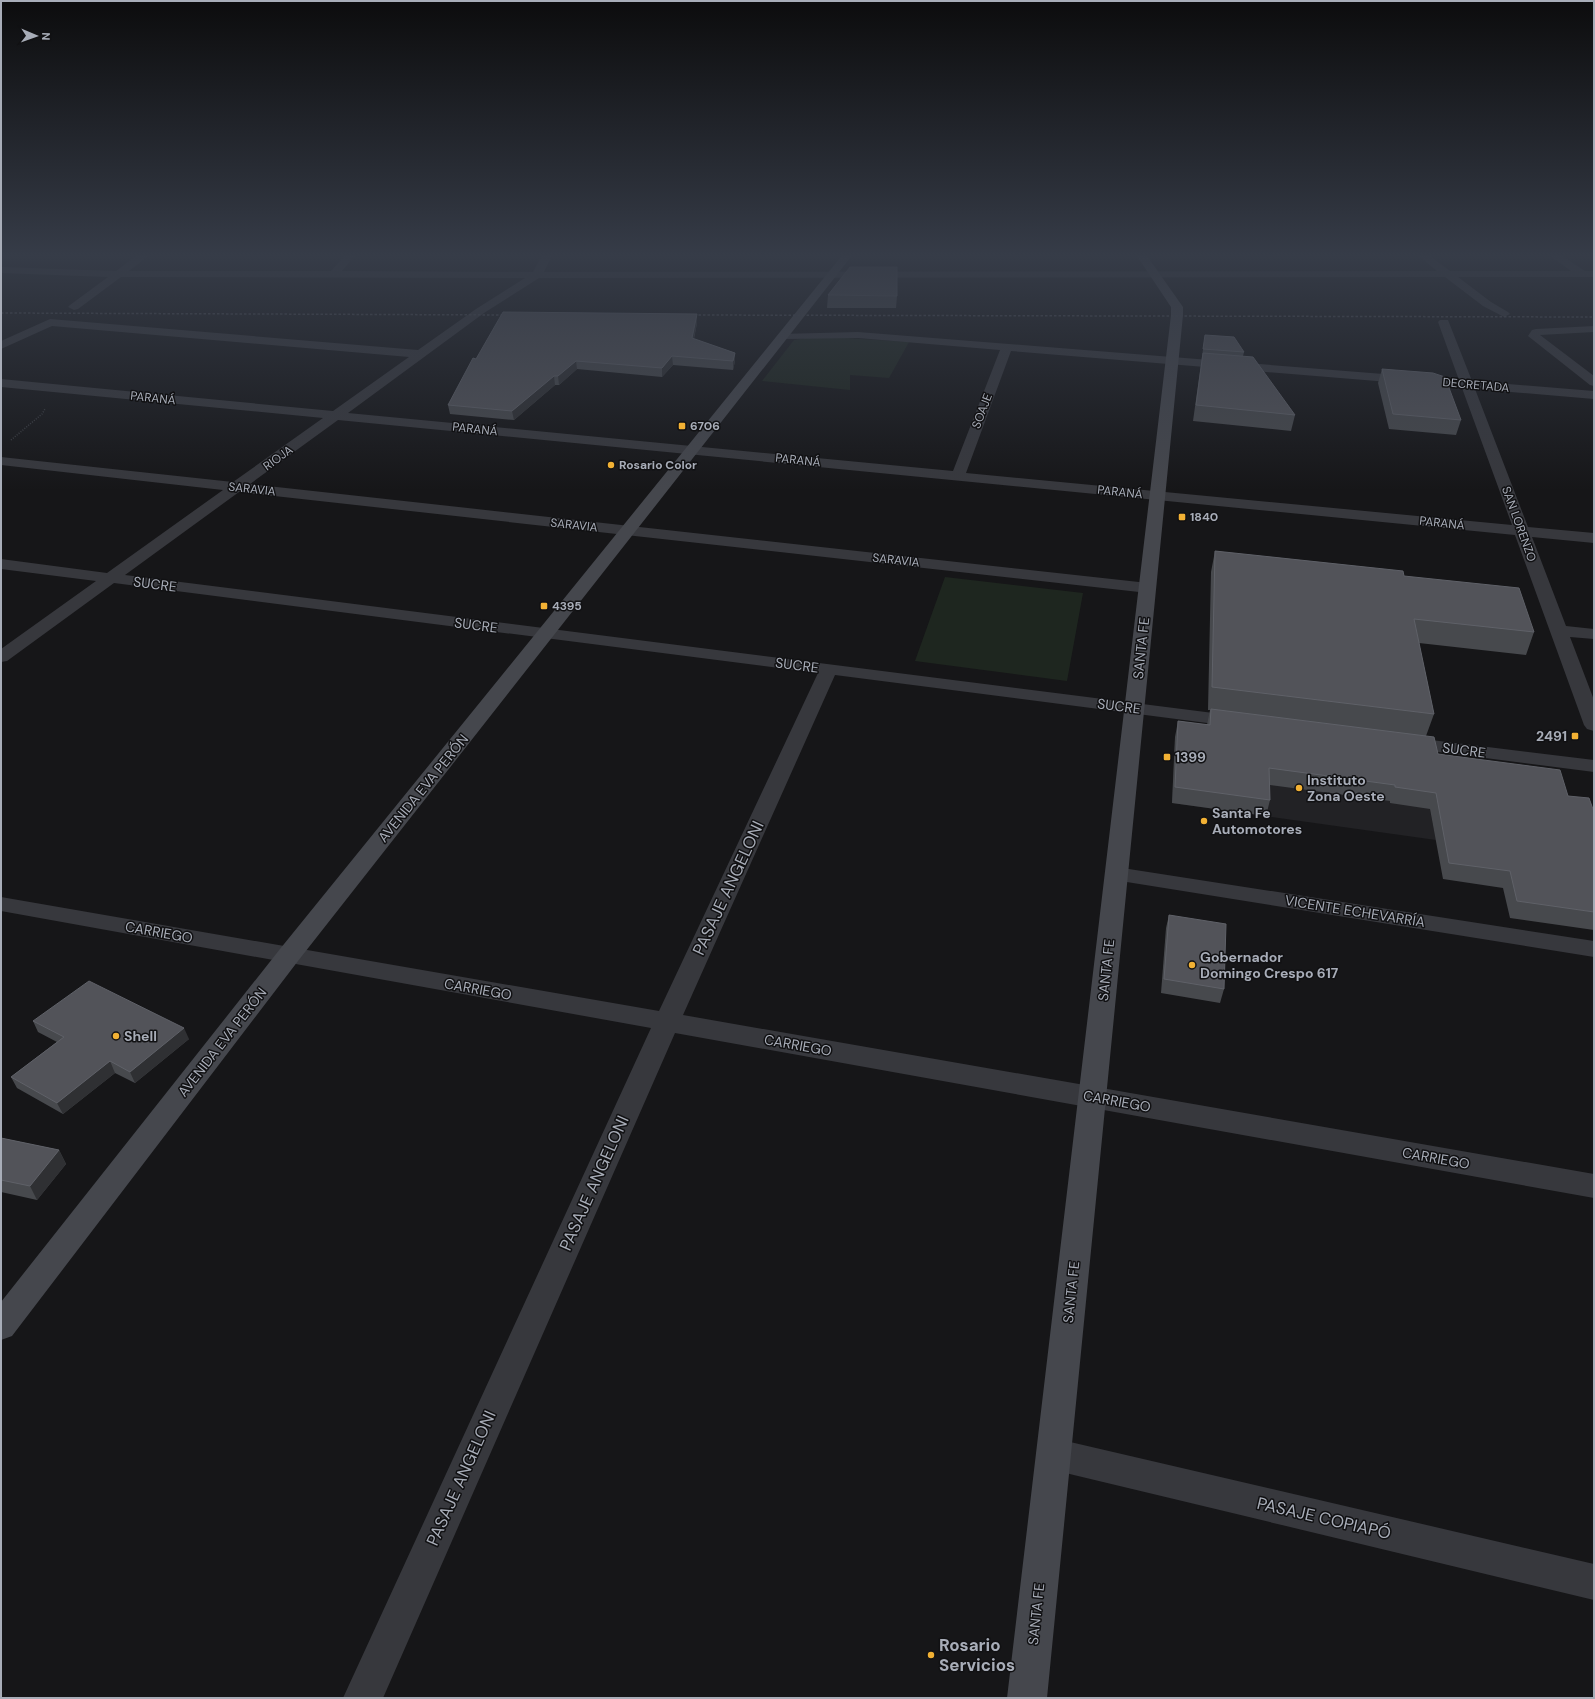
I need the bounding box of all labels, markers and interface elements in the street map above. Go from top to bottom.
north arrow [16,16,56,56]
text: N [39,32,53,41]
street label: DECRETADA [1442,374,1510,396]
street label: PARANÁ [130,388,176,408]
street label: SOAJE [968,391,996,431]
place label: 6706 [690,418,720,434]
street label: PARANÁ [452,419,498,439]
marker: 6706 [677,421,687,431]
street label: RIOJA [260,442,296,474]
street label: PARANÁ [775,450,821,470]
place label: Rosario Color [619,457,697,473]
marker: Rosario Color [606,460,616,470]
street label: SARAVIA [227,479,277,499]
street label: PARANÁ [1097,482,1143,502]
street label: SAN LORENZO [1498,484,1540,564]
place label: 1840 [1190,509,1218,525]
marker: 1840 [1177,512,1187,522]
street label: PARANÁ [1419,513,1465,533]
street label: SARAVIA [549,515,599,535]
street label: SARAVIA [871,550,921,570]
street label: SUCRE [132,572,178,596]
place label: 4395 [552,598,582,614]
marker: 4395 [539,601,549,611]
street label: SUCRE [453,613,499,637]
street label: SANTA FE [1129,616,1153,680]
street label: SUCRE [774,653,820,677]
street label: SUCRE [1096,694,1142,718]
place label: 2491 [1536,727,1567,745]
street label: AVENIDA EVA PERÓN [374,730,472,846]
marker: 2491 [1570,731,1580,741]
street label: SUCRE [1441,738,1487,762]
place label: 1399 [1175,748,1206,766]
marker: 1399 [1162,752,1172,762]
place label: Instituto Zona Oeste [1307,771,1385,805]
marker: Instituto Zona Oeste [1294,783,1304,793]
place label: Santa Fe Automotores [1212,804,1302,838]
marker: Santa Fe Automotores [1199,816,1209,826]
street label: PASAJE ANGELONI [687,817,769,959]
street label: VICENTE ECHEVARRÍA [1284,891,1426,931]
street label: CARRIEGO [124,917,194,947]
street label: SANTA FE [1094,938,1118,1002]
place label: Gobernador Domingo Crespo 617 [1200,948,1339,982]
marker: Gobernador Domingo Crespo 617 [1187,960,1197,970]
street label: CARRIEGO [443,974,513,1004]
street label: AVENIDA EVA PERÓN [174,984,270,1100]
place label: Shell [124,1027,157,1045]
street label: CARRIEGO [763,1030,833,1060]
marker: Shell [111,1031,121,1041]
street label: CARRIEGO [1082,1086,1152,1116]
street label: PASAJE ANGELONI [554,1112,634,1254]
street label: CARRIEGO [1401,1143,1471,1173]
street label: SANTA FE [1059,1260,1083,1324]
street label: PASAJE ANGELONI [421,1407,501,1549]
street label: PASAJE COPIAPÓ [1255,1492,1393,1544]
street label: SANTA FE [1024,1582,1048,1646]
place label: Rosario Servicios [939,1634,1015,1676]
marker: Rosario Servicios [926,1650,936,1660]

